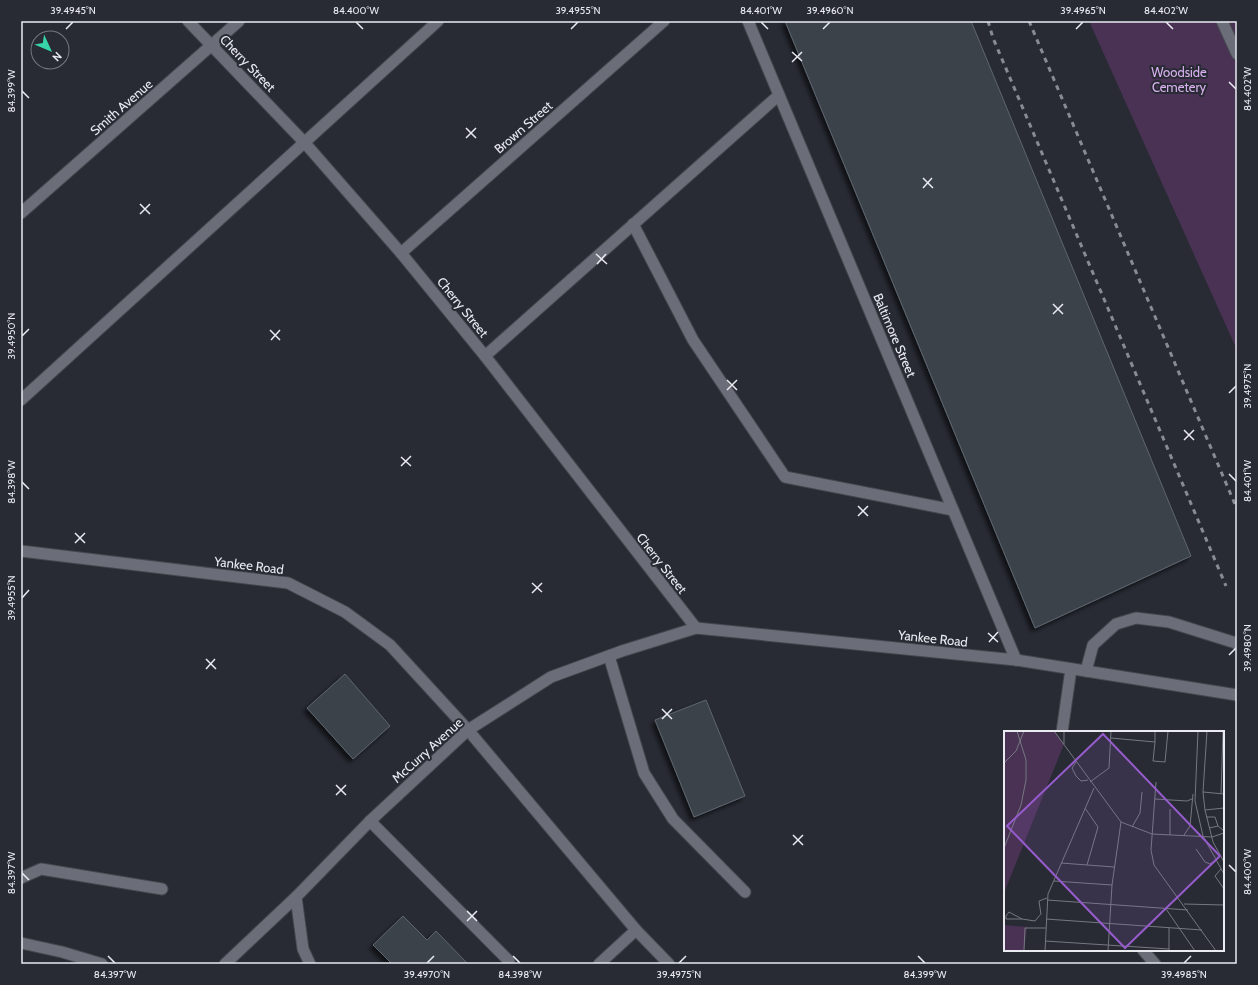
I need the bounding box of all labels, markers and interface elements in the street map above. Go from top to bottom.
text: 39.4945°N [50,4,96,17]
text: 84.400°W [333,4,379,17]
text: 39.4955°N [555,4,601,17]
text: 84.401°W [740,4,783,17]
text: 39.4960°N [806,4,854,17]
text: 39.4965°N [1060,4,1106,17]
text: 84.402°W [1144,4,1189,17]
north arrow [30,30,70,70]
street label: Cherry Street [217,31,279,95]
text: N [49,49,65,65]
park label: Woodside Cemetery [1151,64,1207,95]
text: 84.402°W [1241,66,1254,111]
text: 84.399°W [5,69,18,112]
street label: Smith Avenue [87,75,156,138]
street label: Brown Street [491,97,556,157]
street label: Cherry Street [434,274,493,341]
street label: Baltimore Street [870,291,920,380]
text: 39.4950°N [5,313,18,359]
text: 39.4975°N [1241,364,1254,408]
text: 84.401°W [1241,459,1254,502]
text: 84.398°W [5,460,18,504]
street label: Cherry Street [633,529,691,597]
street label: Yankee Road [212,553,285,577]
text: 39.4955°N [5,575,18,621]
text: 39.4980°N [1241,624,1254,672]
street label: Yankee Road [896,626,969,650]
street label: McCurry Avenue [388,714,466,786]
inset map [1004,731,1224,951]
text: 84.400°W [1241,849,1254,895]
text: 84.397°W [5,851,18,894]
text: 84.397°W [94,968,137,981]
text: 39.4970°N [404,968,450,981]
text: 84.398°W [498,968,542,981]
text: 39.4975°N [657,968,701,981]
text: 84.399°W [904,968,947,981]
text: 39.4985°N [1161,968,1207,981]

